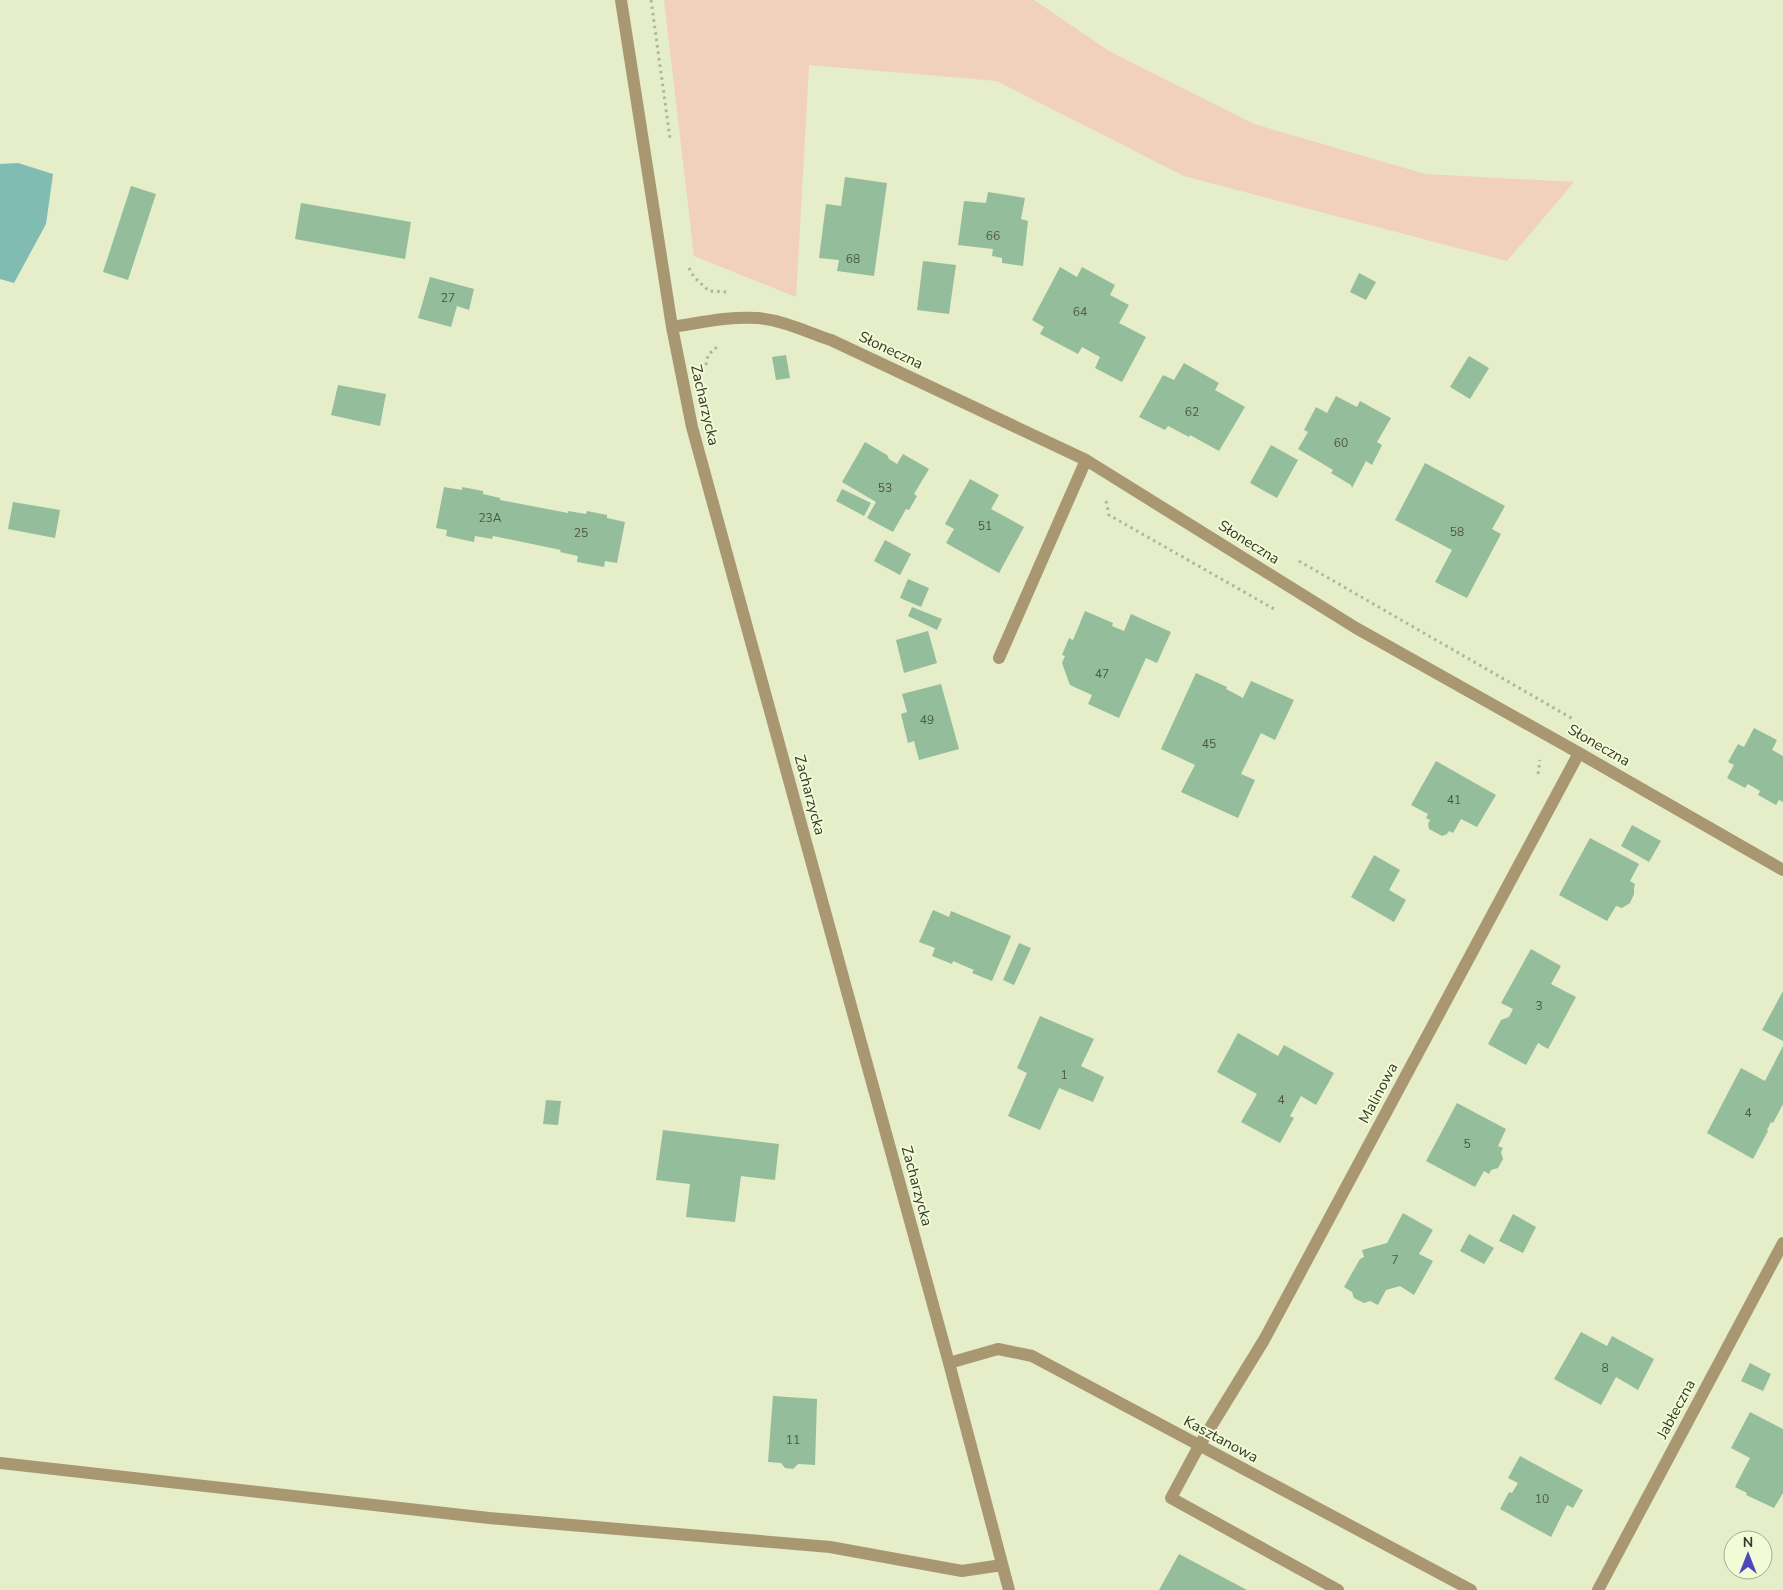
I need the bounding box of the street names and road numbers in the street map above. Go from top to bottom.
street label: Słoneczna [856,326,926,374]
street label: Zacharzycka [686,363,724,447]
street label: Słoneczna [1215,515,1283,569]
street label: Słoneczna [1564,719,1634,771]
street label: Zacharzycka [790,753,830,837]
street label: Malinowa [1354,1059,1402,1127]
street label: Zacharzycka [897,1144,937,1228]
street label: Jabłeczna [1652,1376,1700,1443]
street label: Kasztanowa [1180,1411,1262,1467]

